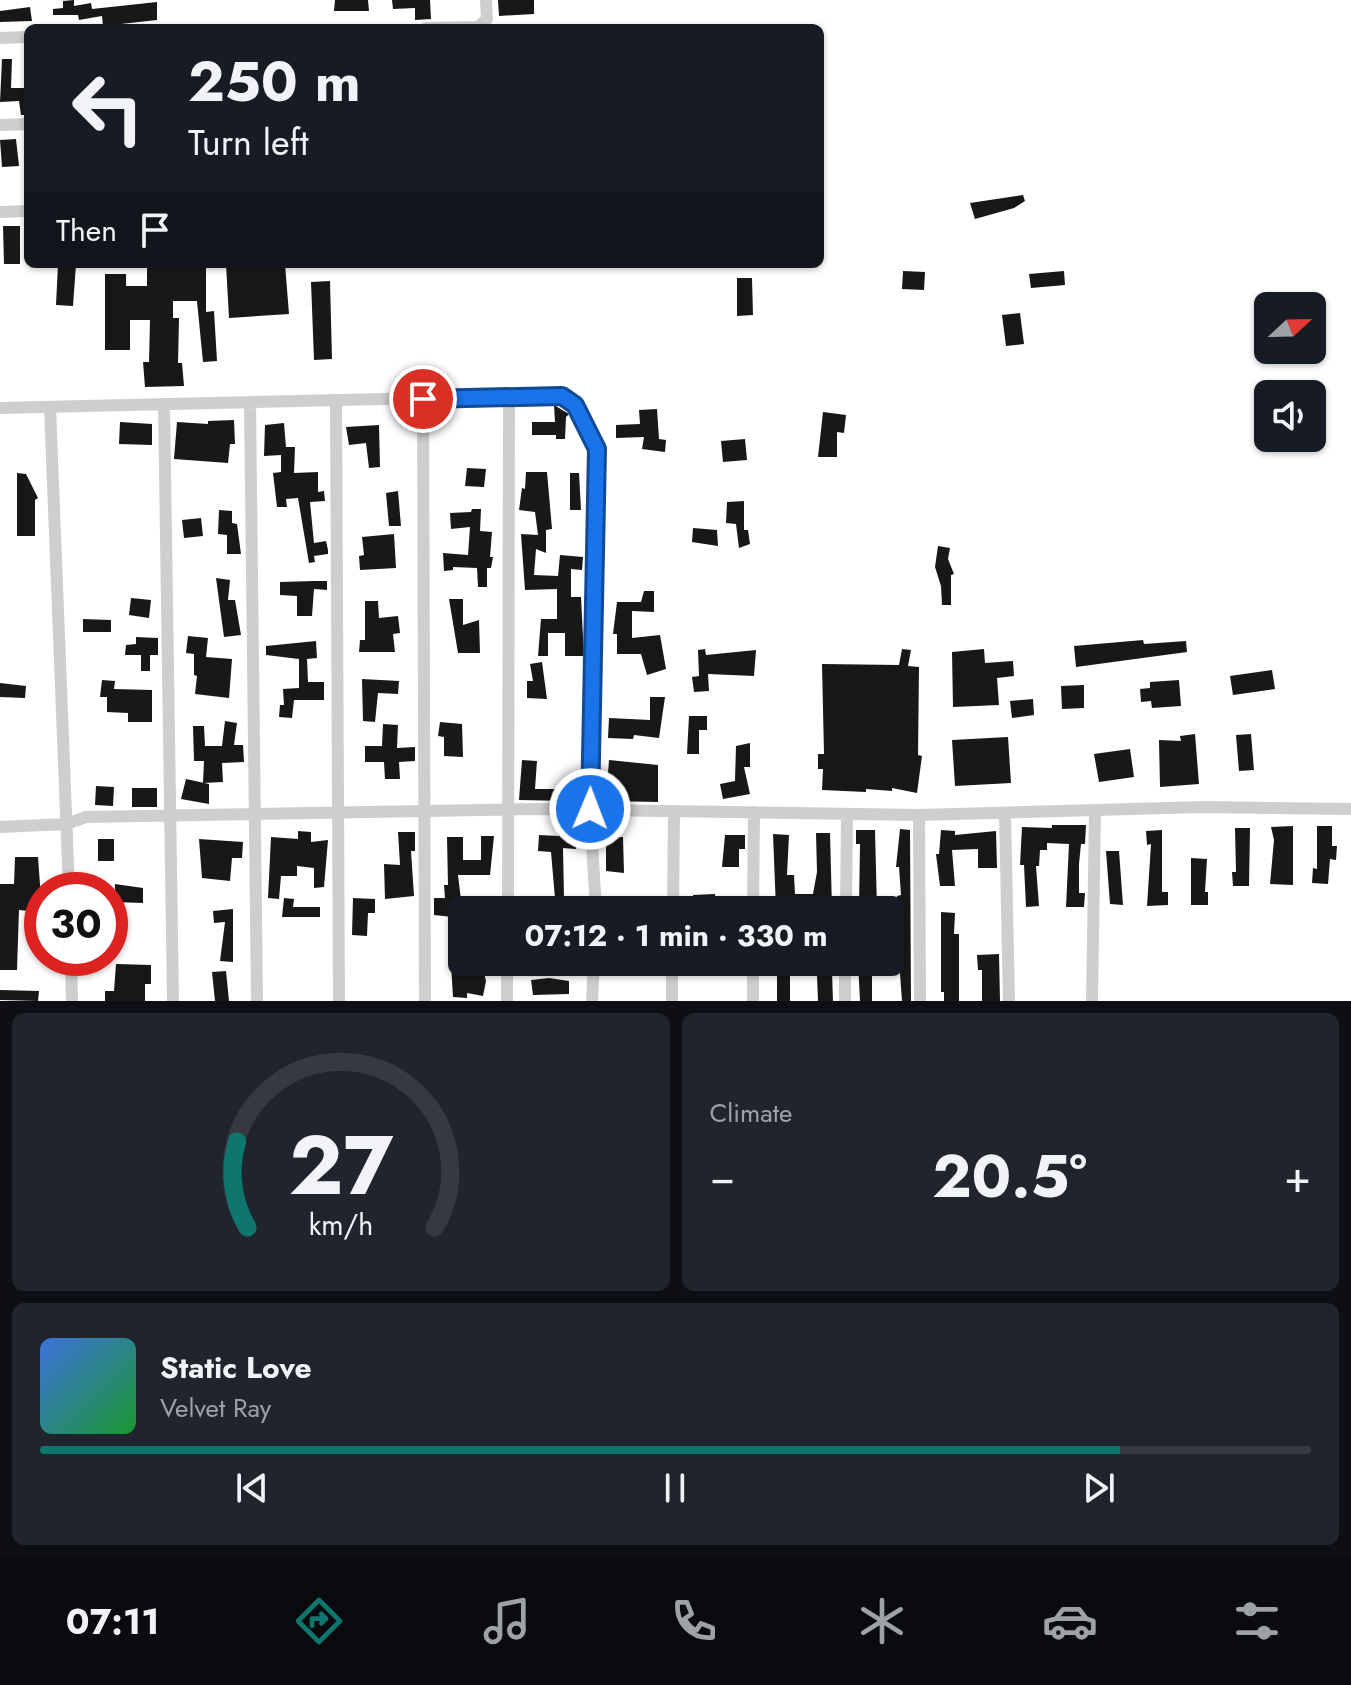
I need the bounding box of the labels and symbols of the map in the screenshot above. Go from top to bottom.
north arrow [1254,292,1326,364]
pin [389,365,457,433]
position arrow [548,767,632,851]
speed limit sign: 30 [24,872,128,976]

